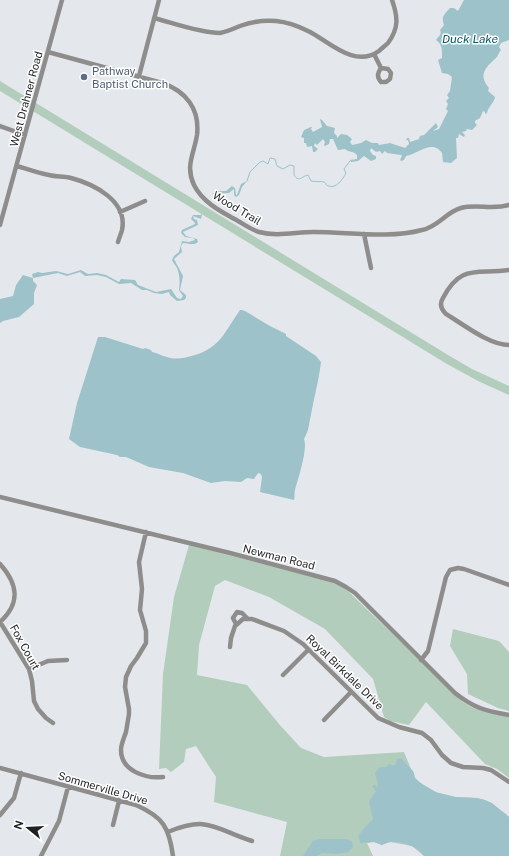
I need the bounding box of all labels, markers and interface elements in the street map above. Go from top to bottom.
water label: Duck Lake [442,32,498,46]
street label: West Drahner Road [7,50,45,148]
place label: Pathway Baptist Church [92,65,168,90]
marker: Pathway Baptist Church [79,72,89,82]
street label: Wood Trail [211,189,263,227]
street label: Newman Road [242,542,316,572]
street label: Fox Court [8,622,42,672]
street label: Royal Birkdale Drive [304,632,386,712]
street label: Sommerville Drive [57,769,149,807]
north arrow [8,808,48,848]
text: N [11,819,26,831]

